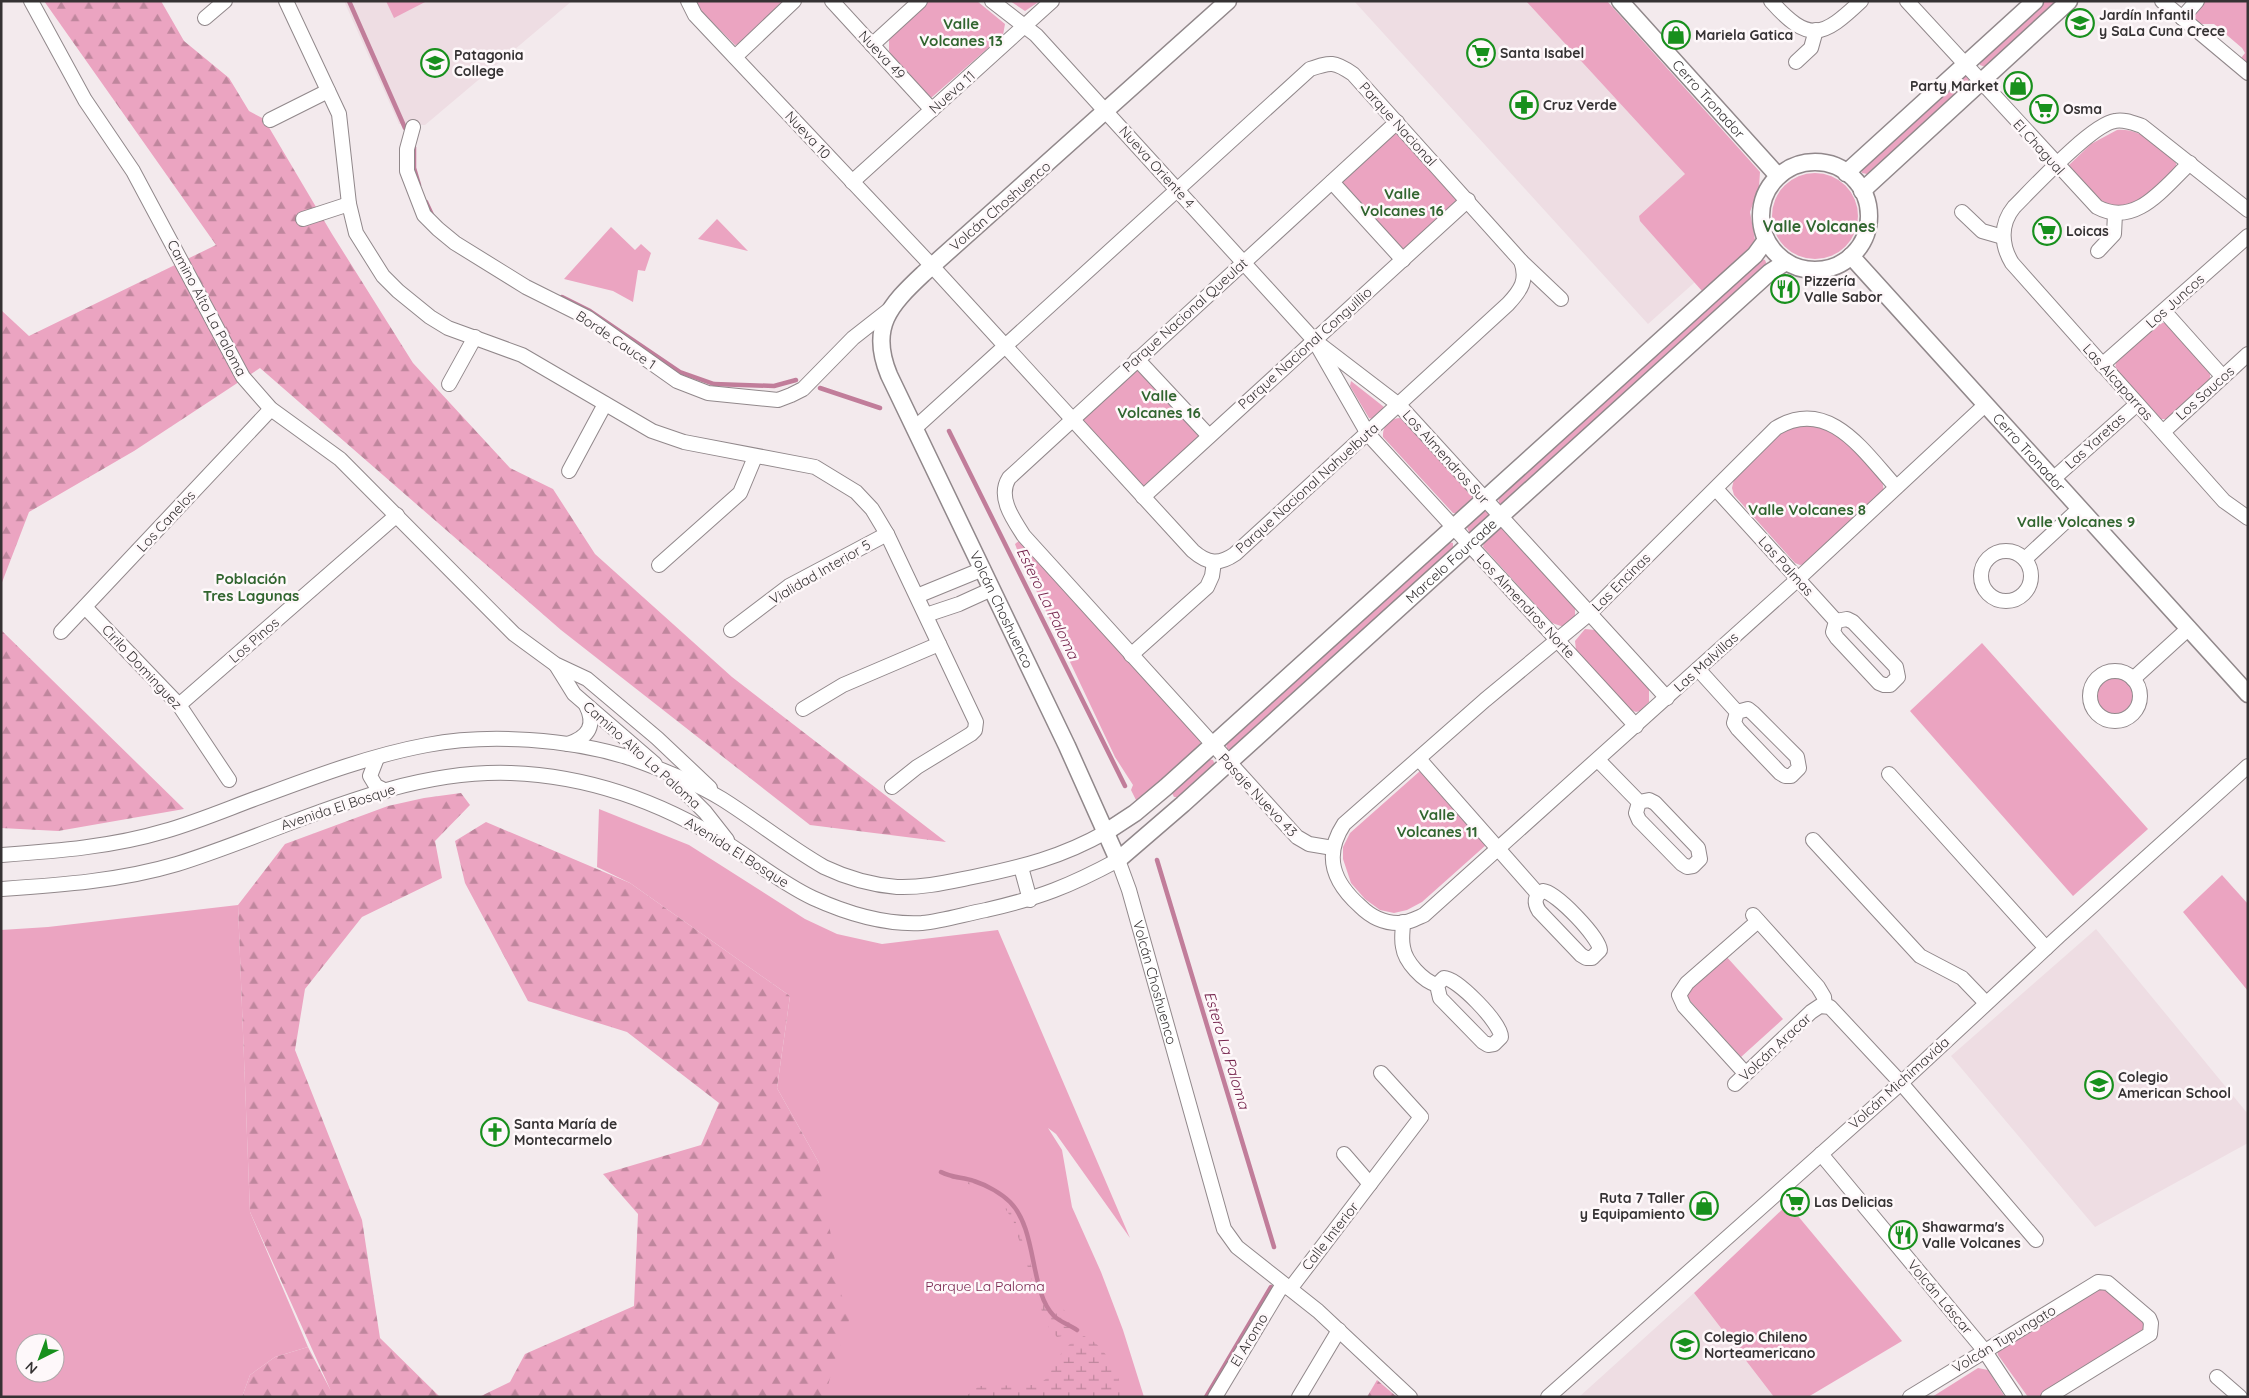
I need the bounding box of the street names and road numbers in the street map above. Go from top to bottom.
street label: Nueva 49 [855,27,909,83]
street label: Cerro Tronador [1668,56,1749,143]
street label: Nueva 11 [925,67,979,117]
street label: Parque Nacional [1355,78,1441,170]
street label: Nueva 10 [781,107,835,163]
street label: El Chagual [2009,115,2069,179]
street label: Nueva Oriente 4 [1115,122,1199,212]
street label: Volcán Choshuenco [946,157,1054,255]
street label: Camino Alto La Paloma [163,237,251,379]
street label: Parque Nacional Queulat [1119,254,1251,376]
street label: Los Juncos [2142,270,2208,332]
street label: Parque Nacional Conguillio [1234,283,1376,413]
street label: Borde Cauce 1 [573,307,659,373]
street label: Las Alcaparras [2079,340,2157,424]
street label: Los Saucos [2172,362,2238,424]
street label: Los Almendros Sur [1399,406,1494,508]
street label: Cerro Tronador [1989,409,2070,496]
street label: Las Yaretas [2061,409,2129,473]
street label: Parque Nacional Nahuelbuta [1232,419,1382,557]
street label: Los Canelos [133,486,199,556]
street label: Marcelo Fourcade [1402,515,1501,607]
street label: Las Palmas [1755,532,1817,600]
street label: Vialidad Interior 5 [766,536,874,608]
street label: Volcán Choshuenco [966,548,1037,671]
street label: Las Encinas [1588,549,1654,615]
street label: Los Almendros Norte [1473,550,1579,662]
street label: Los Pinos [225,613,283,667]
street label: Cirilo Dominguez [98,621,186,713]
street label: Las Malvillas [1670,628,1742,696]
street label: Camino Alto La Paloma [579,697,705,813]
street label: Pasaje Nuevo 43 [1215,749,1301,841]
street label: Avenida El Bosque [279,780,398,834]
street label: Avenida El Bosque [682,813,792,891]
street label: Volcán Choshuenco [1129,918,1181,1046]
street label: Volcán Aracar [1735,1009,1815,1085]
street label: Volcán Michimavida [1845,1033,1953,1133]
street label: Calle Interior [1298,1198,1363,1274]
street label: Volcán Láscar [1904,1256,1977,1338]
street label: Volcán Tupungato [1949,1301,2059,1377]
street label: El Aromo [1226,1310,1272,1370]

